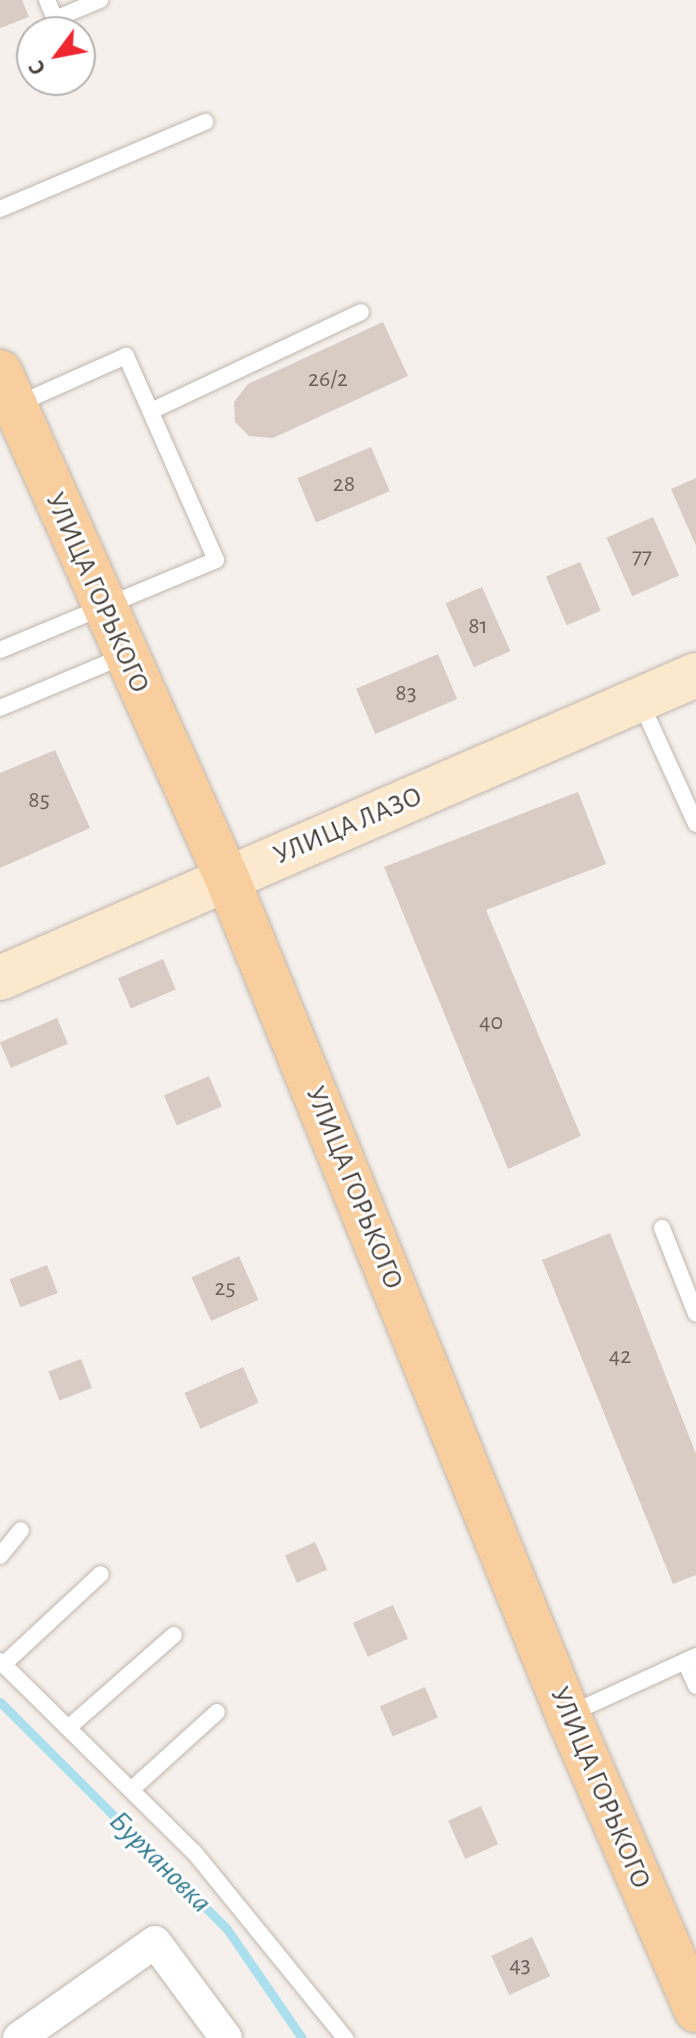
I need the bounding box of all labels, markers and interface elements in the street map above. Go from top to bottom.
north arrow [16,16,96,96]
text: С [25,57,50,79]
house number: 26/2 [308,366,348,394]
house number: 28 [333,471,355,499]
street label: УЛИЦА ГОРЬКОГО [38,487,156,699]
house number: 77 [632,543,652,571]
house number: 81 [468,613,488,641]
house number: 83 [395,680,417,708]
street label: УЛИЦА ЛАЗО [269,780,427,872]
house number: 85 [28,787,50,815]
house number: 40 [479,1009,503,1037]
street label: УЛИЦА ГОРЬКОГО [298,1081,410,1295]
house number: 25 [215,1275,235,1303]
house number: 42 [609,1343,631,1371]
street label: УЛИЦА ГОРЬКОГО [542,1682,658,1894]
water label: Бурхановка [101,1803,219,1921]
house number: 43 [509,1952,531,1980]

